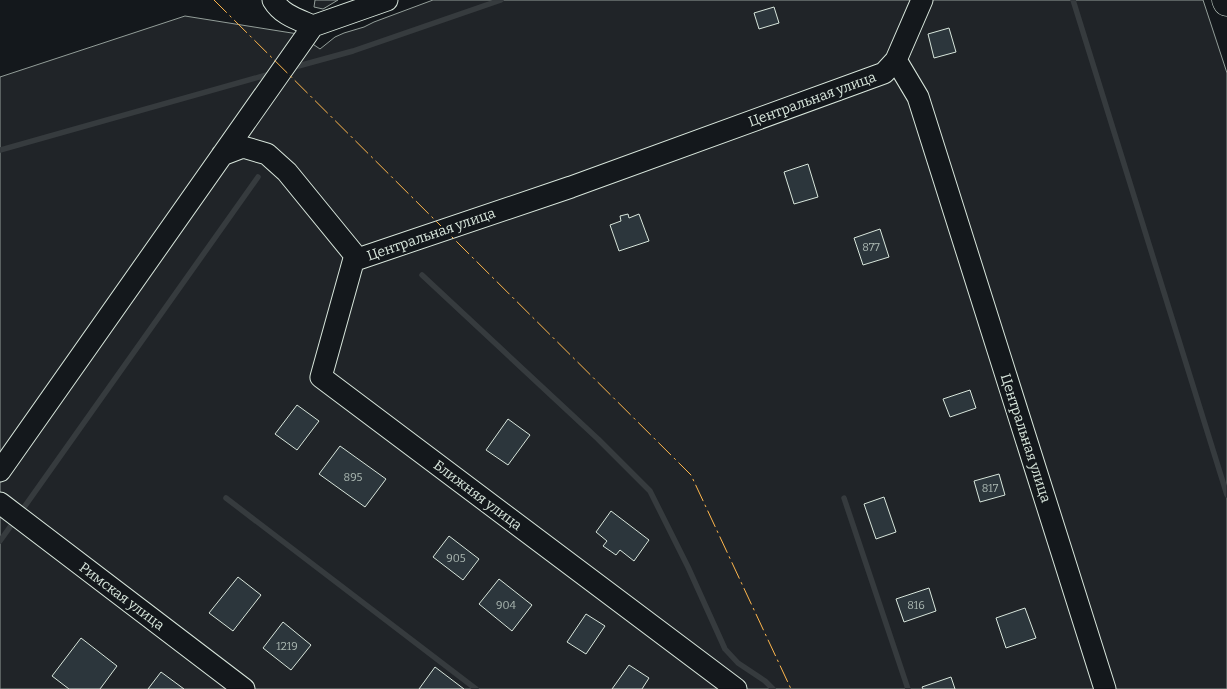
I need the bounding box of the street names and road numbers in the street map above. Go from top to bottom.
street label: Центральная улица [746,68,879,131]
street label: Центральная улица [365,204,498,264]
street label: Центральная улица [997,371,1055,505]
street label: Ближняя улица [430,457,526,534]
street label: Римская улица [76,559,168,634]

